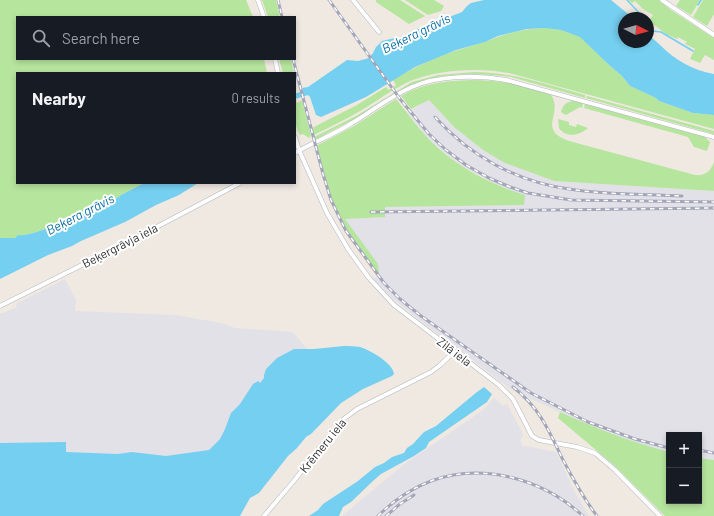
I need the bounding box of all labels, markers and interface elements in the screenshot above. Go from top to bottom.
water label: Beķera grāvis [379,10,453,56]
north arrow [618,12,654,48]
search box [16,16,296,60]
icon: search [30,27,52,49]
text: Search here [62,29,140,47]
text: Nearby [32,88,86,108]
text: 0 results [231,90,280,106]
water label: Beķera grāvis [43,190,117,238]
street label: Beķergrāvja iela [80,220,160,270]
street label: Zilā iela [435,334,475,369]
street label: Krēmeru iela [296,415,348,475]
map controls [666,432,702,504]
button: + [666,432,702,468]
button: − [666,468,702,504]

